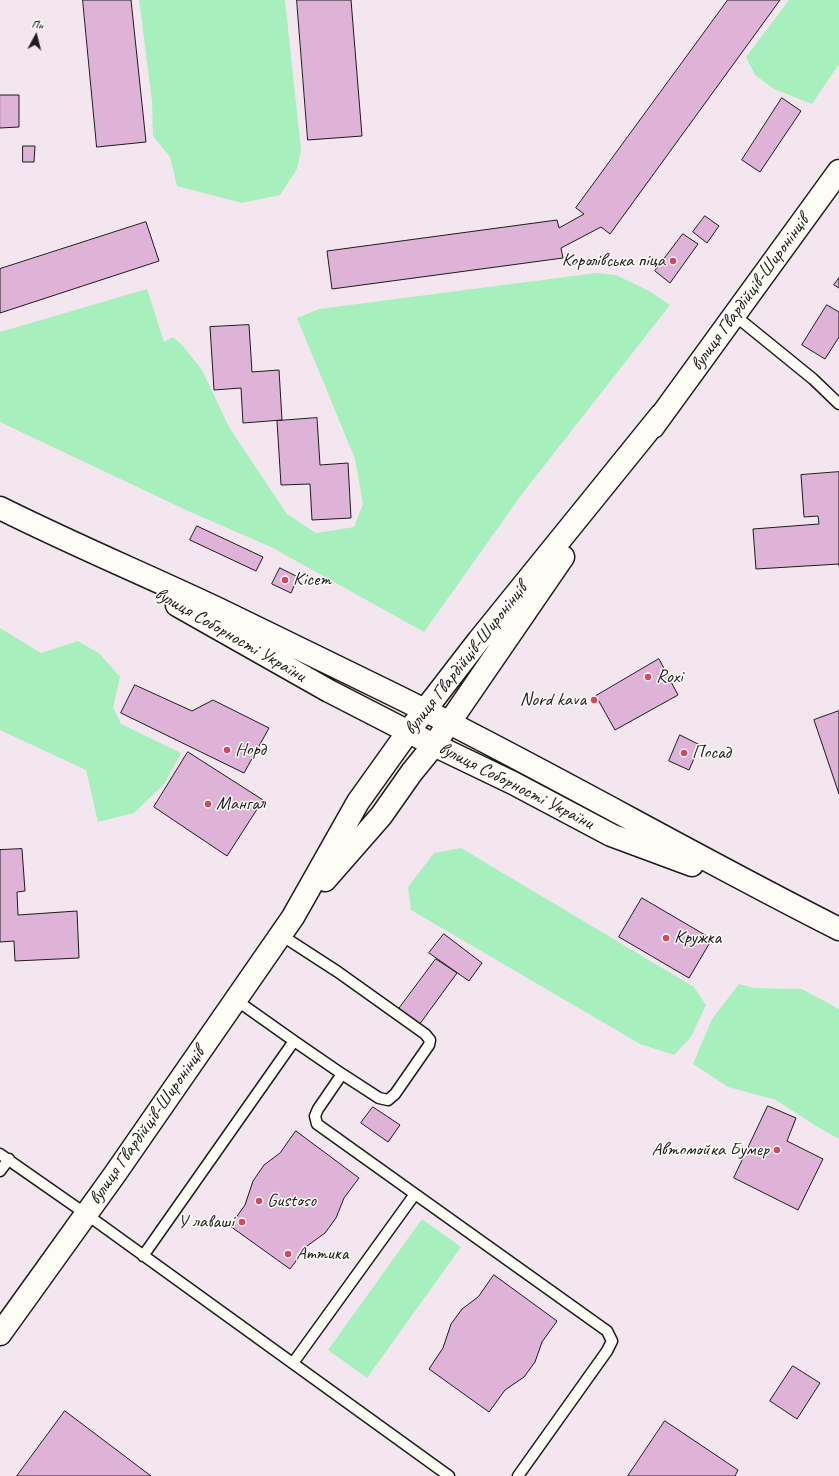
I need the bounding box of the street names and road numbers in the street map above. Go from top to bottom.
street label: вулиця Гвардійців-Широнінців [686,211,814,375]
street label: вулиця Гвардійців-Широнінців [399,578,533,740]
street label: вулиця Соборності України [150,583,310,687]
street label: вулиця Соборності України [435,737,597,835]
street label: вулиця Гвардійців-Широнінців [84,1043,210,1209]

